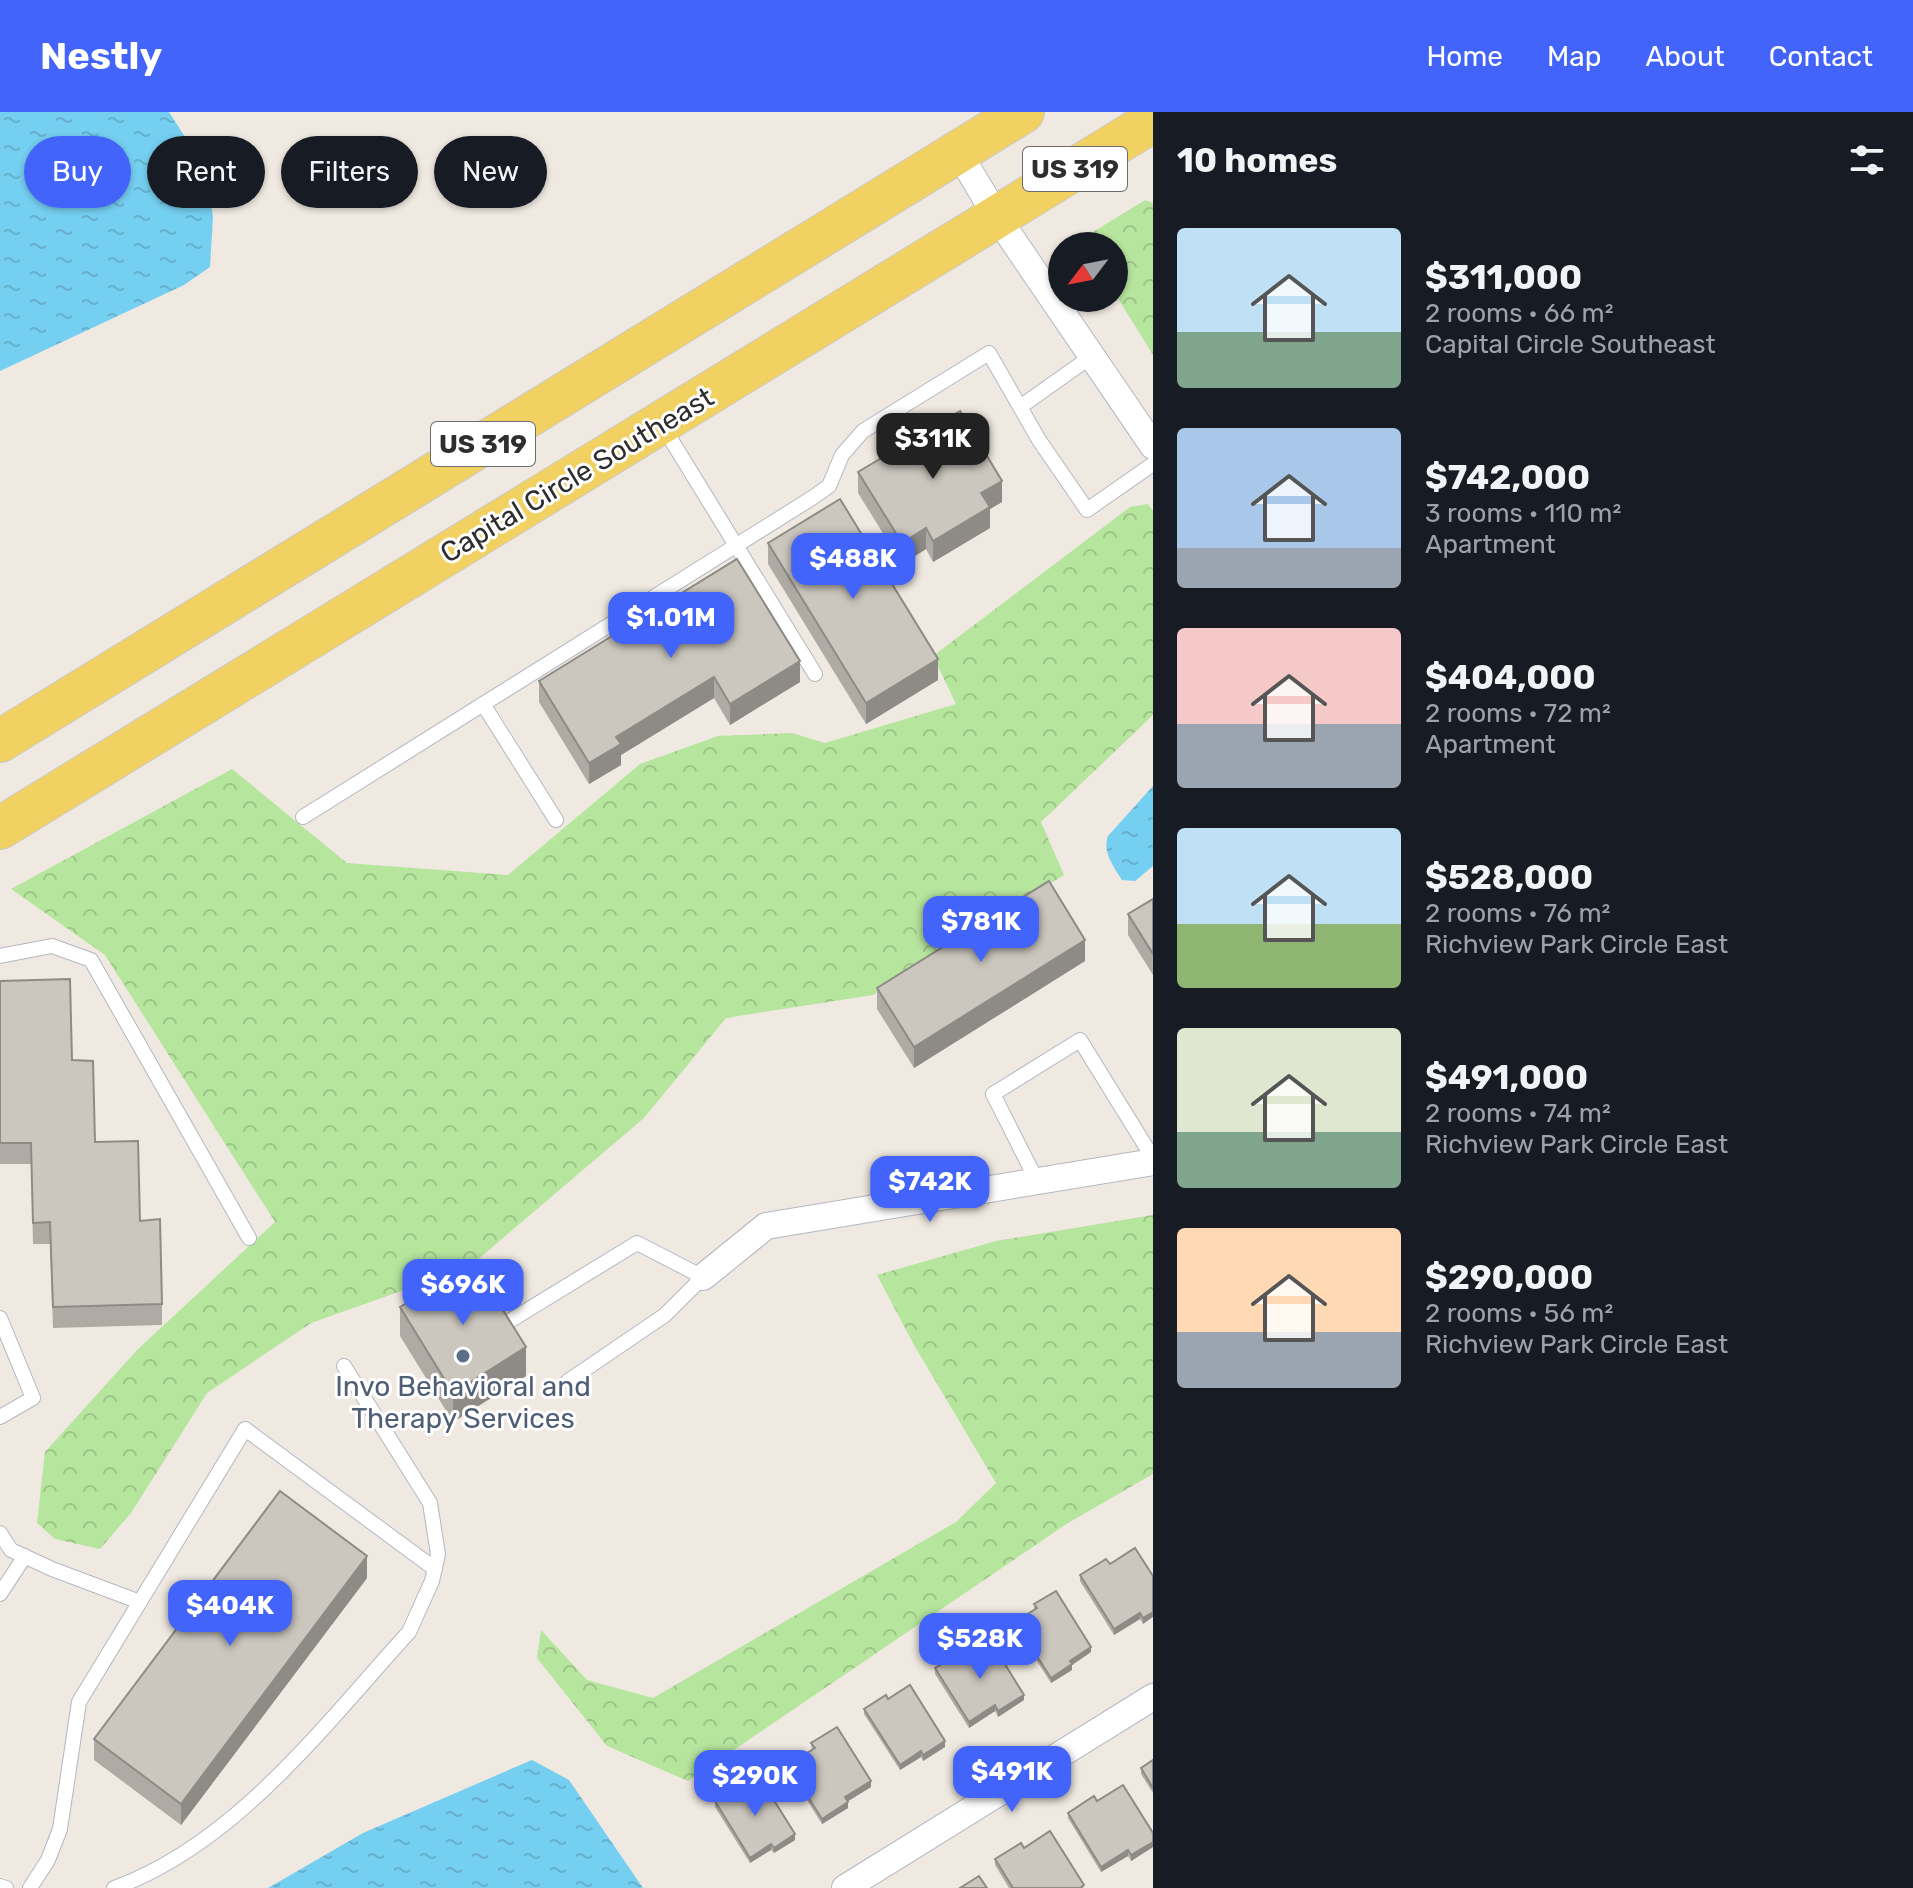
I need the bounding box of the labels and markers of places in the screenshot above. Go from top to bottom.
pin: $311K [877,413,989,481]
pin: $488K [797,533,909,601]
pin: $1.01M [606,592,736,660]
pin: $781K [925,896,1037,964]
pin: $742K [874,1156,986,1224]
pin: $696K [407,1259,519,1327]
marker: Invo Behavioral and Therapy Services [454,1347,472,1365]
place label: Invo Behavioral and Therapy Services [335,1370,591,1435]
pin: $404K [174,1580,286,1648]
pin: $528K [924,1613,1036,1681]
pin: $491K [956,1746,1068,1814]
pin: $290K [699,1750,811,1818]

